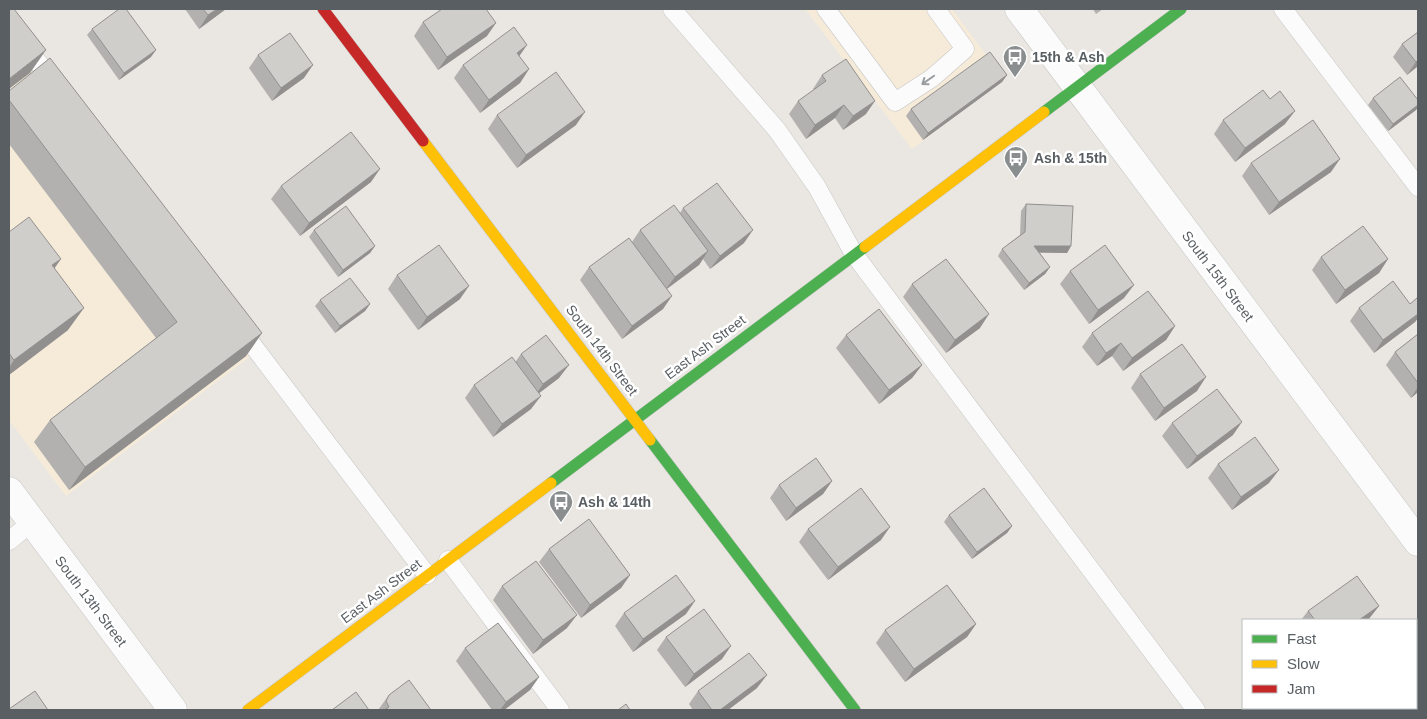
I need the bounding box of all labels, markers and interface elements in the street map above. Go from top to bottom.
bus stop icon: 15th & Ash [1002,44,1028,78]
place label: 15th & Ash [1032,49,1105,65]
one-way arrow [921,75,935,85]
bus stop icon: Ash & 15th [1003,145,1029,179]
place label: Ash & 15th [1034,150,1107,166]
street label: South 15th Street [1179,228,1257,324]
street label: South 14th Street [563,302,641,398]
street label: East Ash Street [662,312,748,382]
bus stop icon: Ash & 14th [548,489,574,523]
place label: Ash & 14th [578,494,651,510]
street label: South 13th Street [52,553,130,649]
street label: East Ash Street [338,556,424,626]
legend [1242,619,1417,709]
text: Fast [1287,630,1317,647]
text: Slow [1287,655,1320,672]
text: Jam [1287,680,1315,697]

